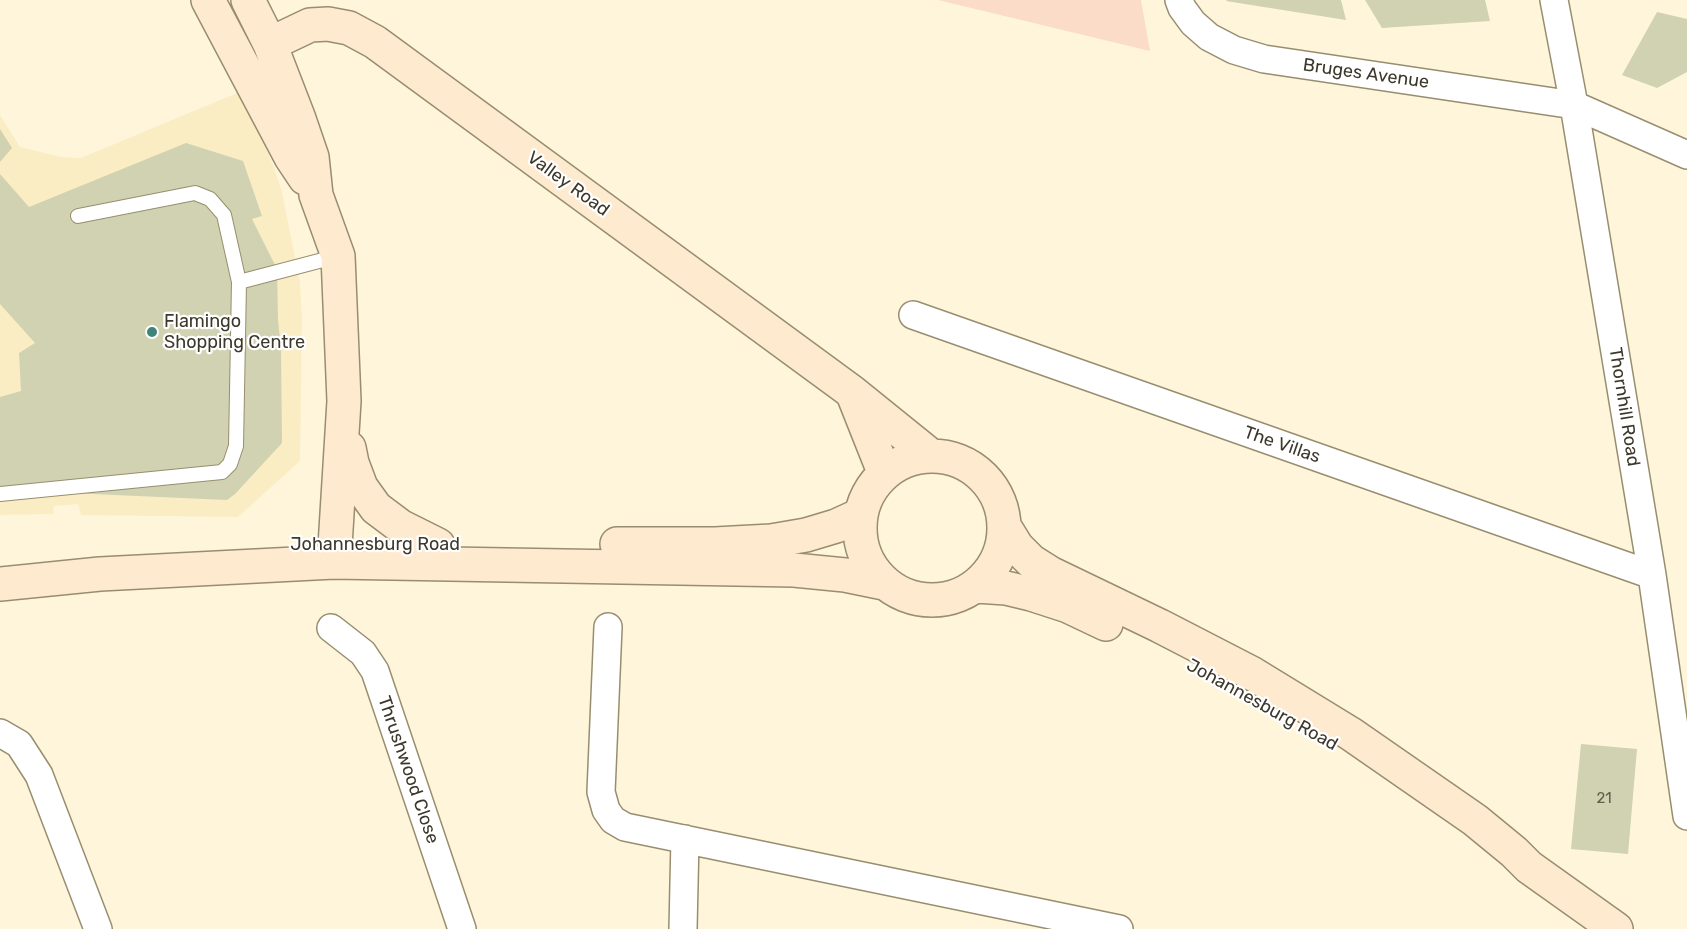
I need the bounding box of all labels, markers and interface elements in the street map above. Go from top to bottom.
street label: Bruges Avenue [1302,54,1430,94]
street label: Valley Road [523,147,613,221]
place label: Flamingo Shopping Centre [164,311,305,354]
marker: Flamingo Shopping Centre [145,325,159,339]
street label: Thornhill Road [1604,346,1644,468]
street label: The Villas [1241,422,1323,468]
street label: Johannesburg Road [290,534,460,556]
street label: Johannesburg Road [1183,654,1341,756]
street label: Thrushwood Close [373,693,443,847]
house number: 21 [1596,790,1612,808]

